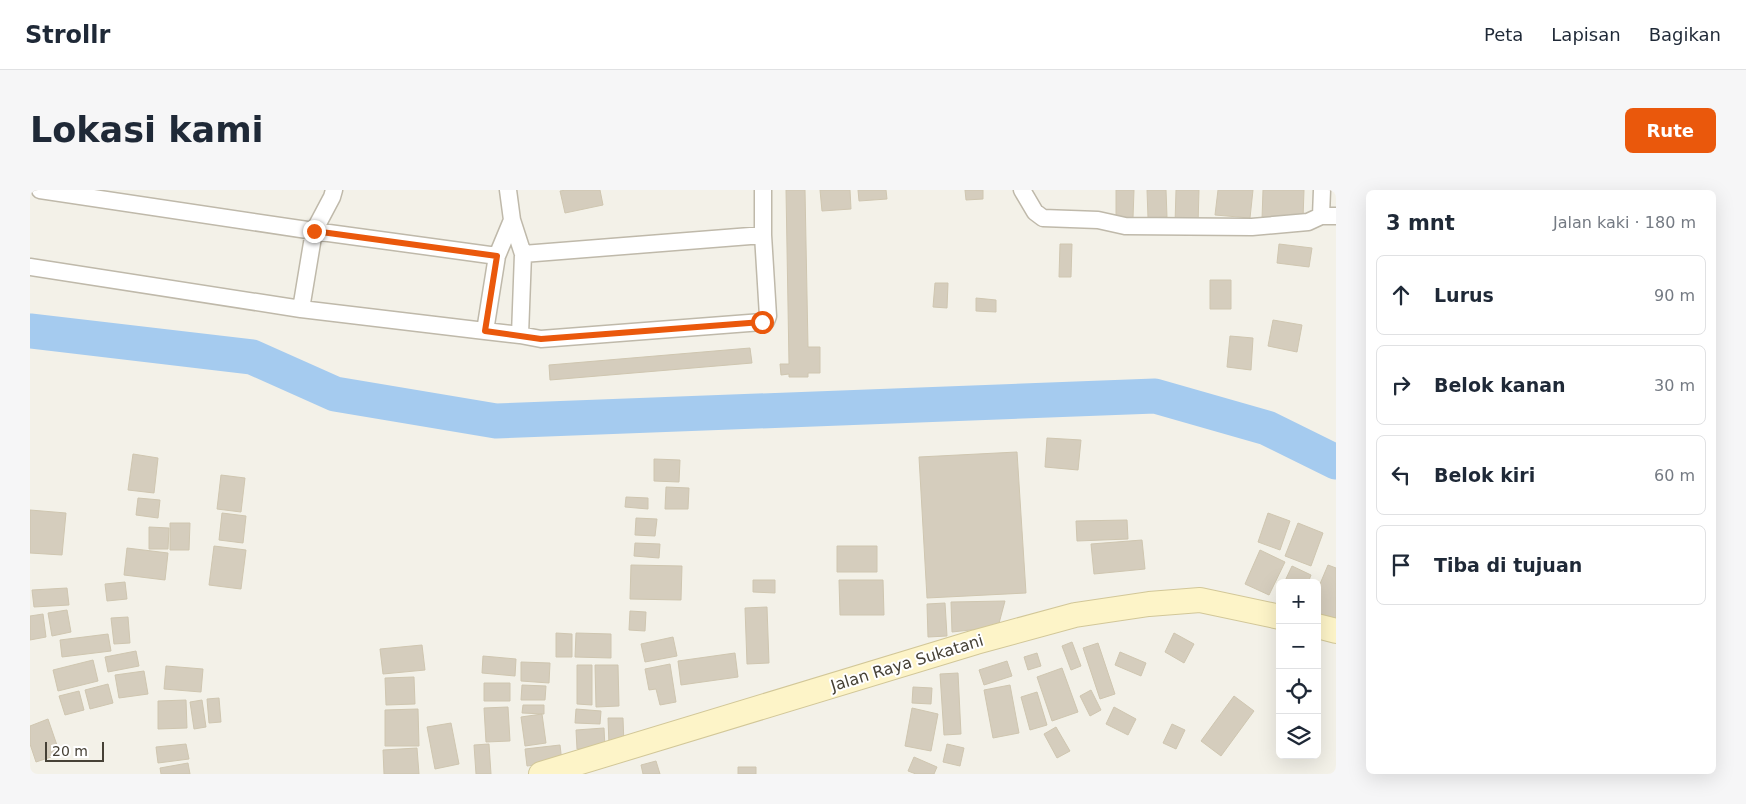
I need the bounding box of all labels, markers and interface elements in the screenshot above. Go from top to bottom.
text: Strollr [25,21,110,49]
text: Peta [1484,24,1523,45]
text: Lapisan [1551,24,1621,45]
text: Bagikan [1649,24,1721,45]
button: Rute [1625,108,1716,153]
text: Lokasi kami [30,110,264,150]
text: 3 mnt [1386,211,1455,235]
text: Jalan kaki · 180 m [1553,213,1696,232]
route end [303,220,326,243]
icon: ahead [1387,281,1415,309]
text: Lurus [1434,284,1494,306]
text: 90 m [1654,286,1695,305]
route start [751,311,774,334]
icon: right [1387,371,1415,399]
text: Belok kanan [1434,374,1566,396]
text: 30 m [1654,376,1695,395]
icon: left [1387,461,1415,489]
text: Belok kiri [1434,464,1535,486]
text: 60 m [1654,466,1695,485]
icon: arrive [1387,551,1415,579]
text: Tiba di tujuan [1434,554,1582,576]
map controls [1276,579,1321,759]
button: + [1276,579,1321,624]
button: − [1276,624,1321,669]
street label: Jalan Raya Sukatani [827,631,986,696]
button: locate [1276,669,1321,714]
button: layers [1276,714,1321,759]
scale bar [45,739,104,762]
text: 20 m [52,743,88,759]

